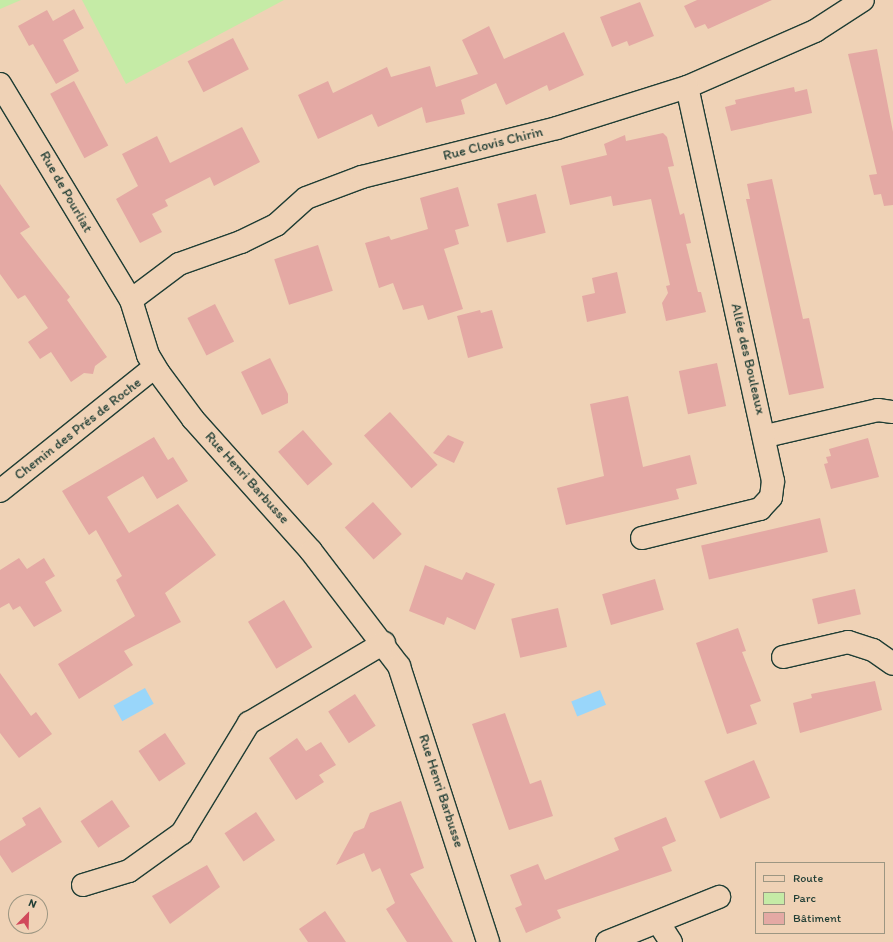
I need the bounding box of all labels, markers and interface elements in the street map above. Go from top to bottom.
street label: Rue Clovis Chirin [441,123,545,165]
street label: Rue de Pourliat [36,148,96,236]
street label: Allée des Bouleaux [727,302,769,416]
street label: Chemin des Prés de Roche [11,374,145,484]
street label: Rue Henri Barbusse [201,428,293,528]
street label: Rue Henri Barbusse [415,732,467,850]
legend [755,862,885,934]
text: Route [793,871,823,885]
text: Parc [793,891,816,905]
north arrow [8,894,48,934]
text: N [27,896,38,911]
text: Bâtiment [793,911,841,925]

